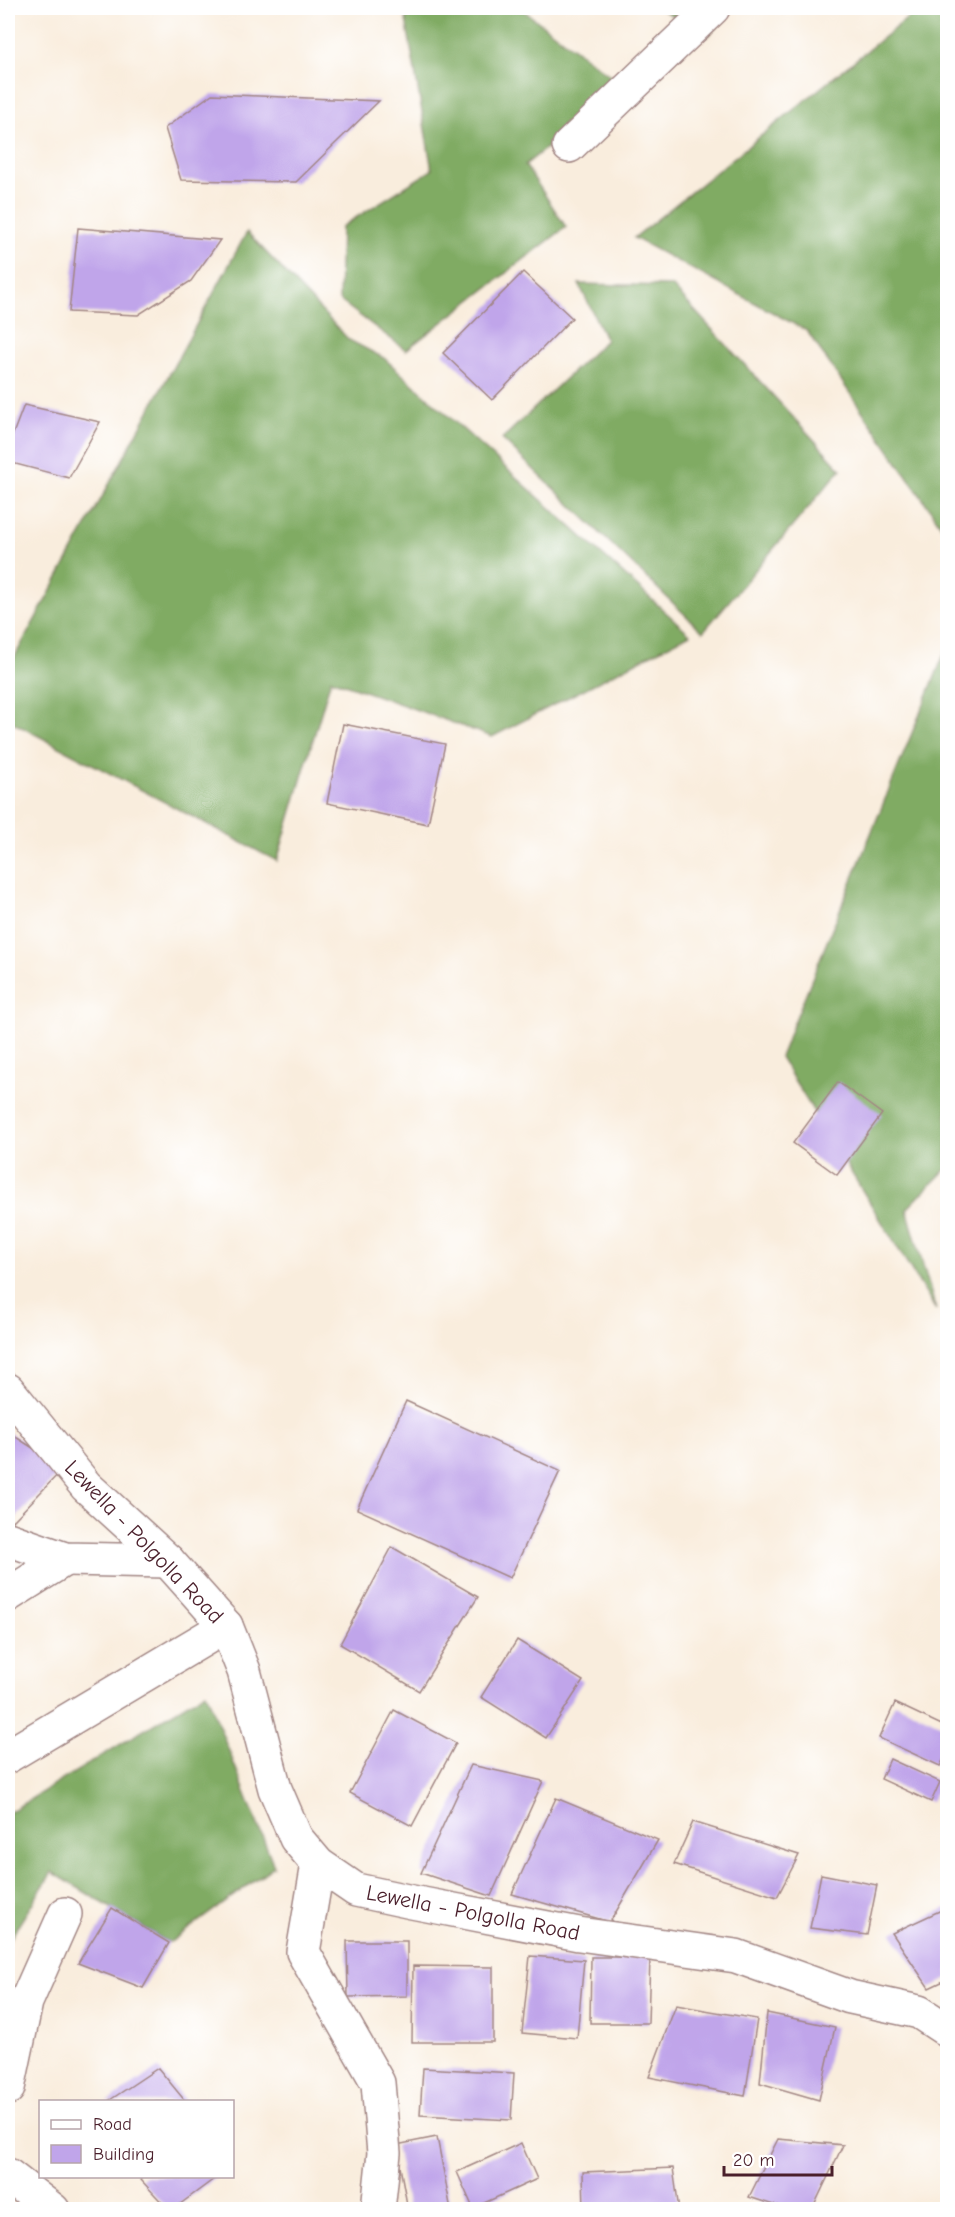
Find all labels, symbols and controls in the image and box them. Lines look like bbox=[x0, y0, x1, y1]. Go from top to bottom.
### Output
street label: Lewella - Polgolla Road bbox=[59, 1455, 229, 1629]
street label: Lewella - Polgolla Road bbox=[364, 1880, 582, 1946]
legend bbox=[39, 2100, 234, 2178]
text: Road bbox=[93, 2114, 132, 2135]
scale bar bbox=[724, 2139, 832, 2177]
text: Building bbox=[93, 2144, 155, 2165]
text: 20 m bbox=[733, 2150, 774, 2171]

